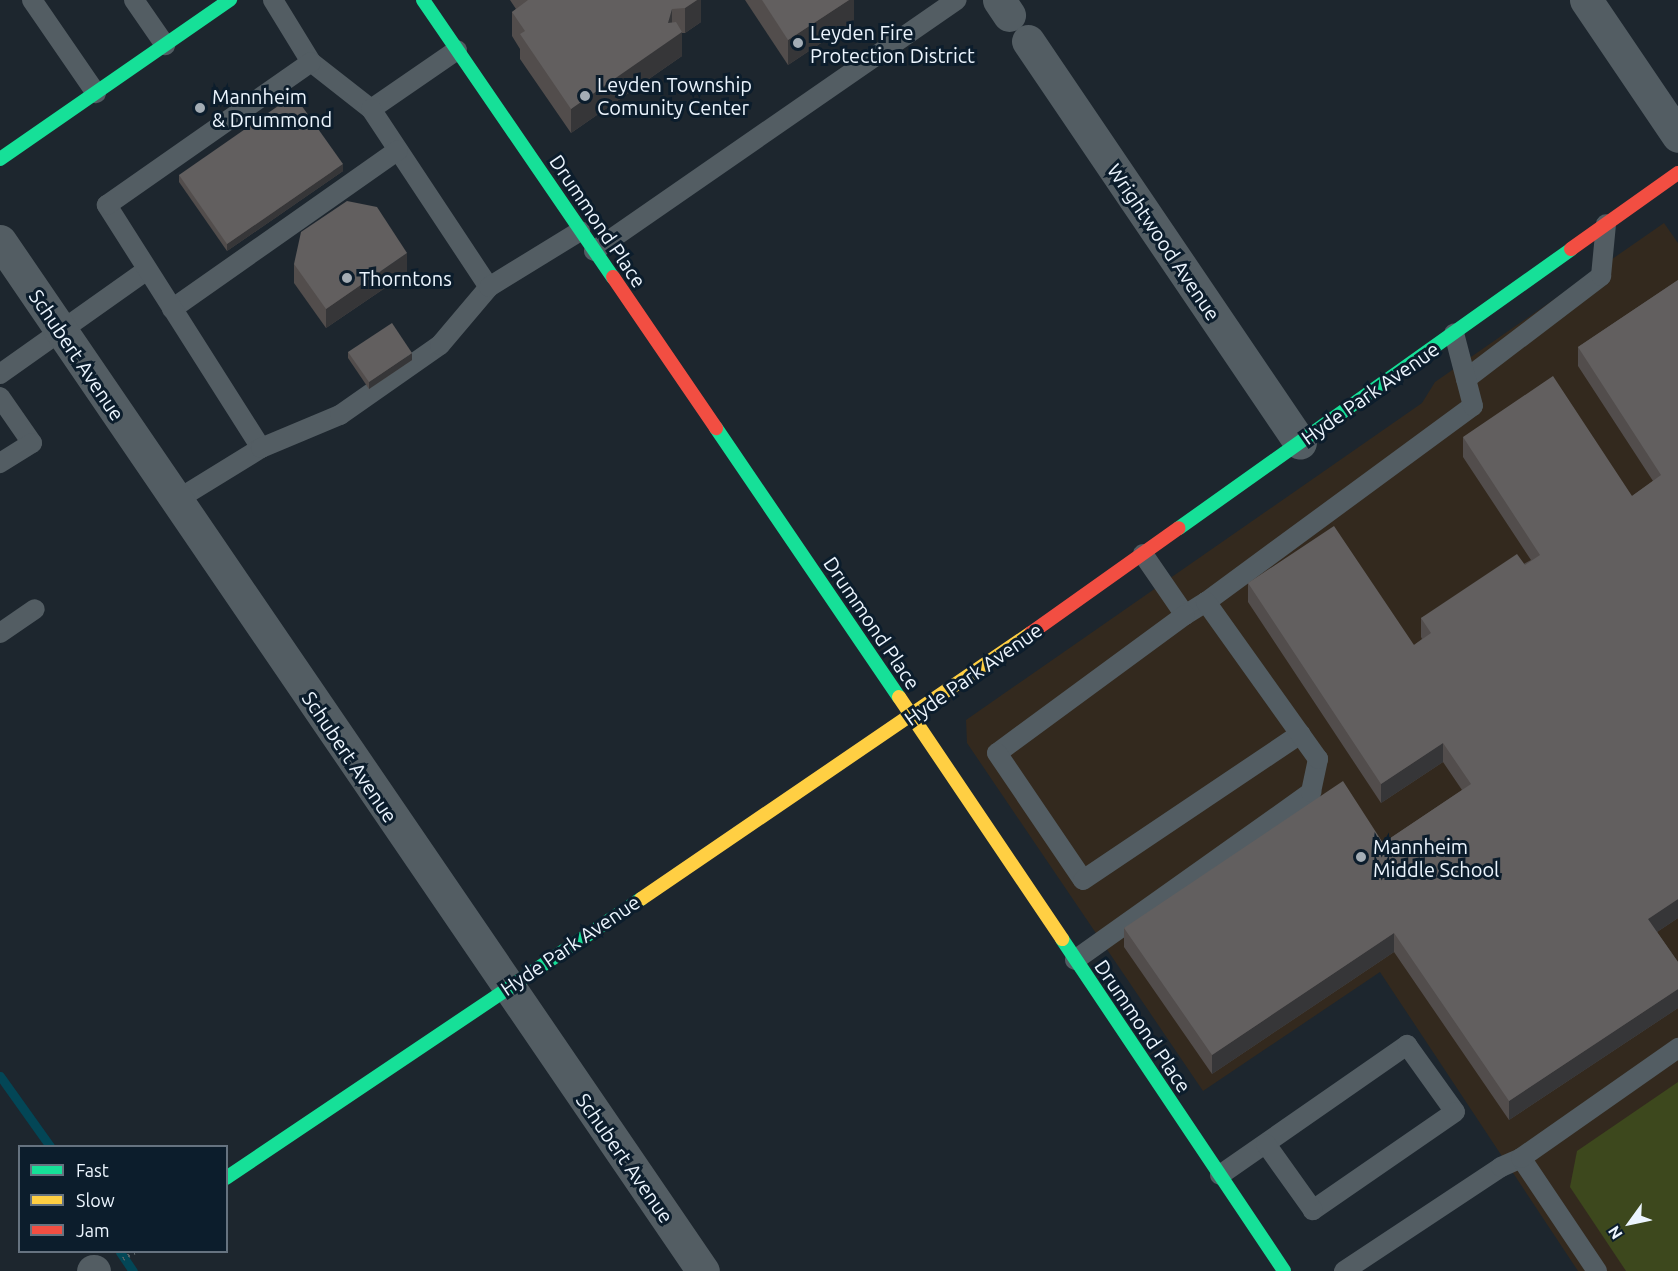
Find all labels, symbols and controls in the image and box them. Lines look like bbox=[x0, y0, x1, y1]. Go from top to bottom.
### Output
place label: Leyden Fire Protection District bbox=[810, 20, 975, 67]
marker: Leyden Fire Protection District bbox=[791, 36, 805, 50]
place label: Leyden Township Comunity Center bbox=[597, 72, 752, 119]
place label: Mannheim & Drummond bbox=[212, 84, 332, 131]
marker: Leyden Township Comunity Center bbox=[578, 89, 592, 103]
marker: Mannheim & Drummond bbox=[193, 101, 207, 115]
street label: Drummond Place bbox=[545, 150, 651, 292]
street label: Wrightwood Avenue bbox=[1103, 159, 1225, 325]
place label: Thorntons bbox=[359, 266, 452, 290]
marker: Thorntons bbox=[340, 271, 354, 285]
street label: Schubert Avenue bbox=[24, 285, 130, 425]
street label: Hyde Park Avenue bbox=[1297, 337, 1443, 449]
street label: Drummond Place bbox=[819, 552, 925, 694]
street label: Hyde Park Avenue bbox=[900, 618, 1046, 730]
street label: Schubert Avenue bbox=[297, 687, 403, 827]
place label: Mannheim Middle School bbox=[1373, 834, 1499, 881]
marker: Mannheim Middle School bbox=[1354, 850, 1368, 864]
street label: Hyde Park Avenue bbox=[496, 890, 644, 1000]
street label: Drummond Place bbox=[1090, 955, 1196, 1097]
street label: Schubert Avenue bbox=[571, 1089, 679, 1227]
legend bbox=[18, 1145, 228, 1253]
text: Fast bbox=[76, 1160, 109, 1180]
text: Slow bbox=[76, 1190, 115, 1210]
north arrow bbox=[1600, 1193, 1660, 1253]
text: Jam bbox=[76, 1220, 110, 1240]
text: N bbox=[1604, 1223, 1626, 1243]

